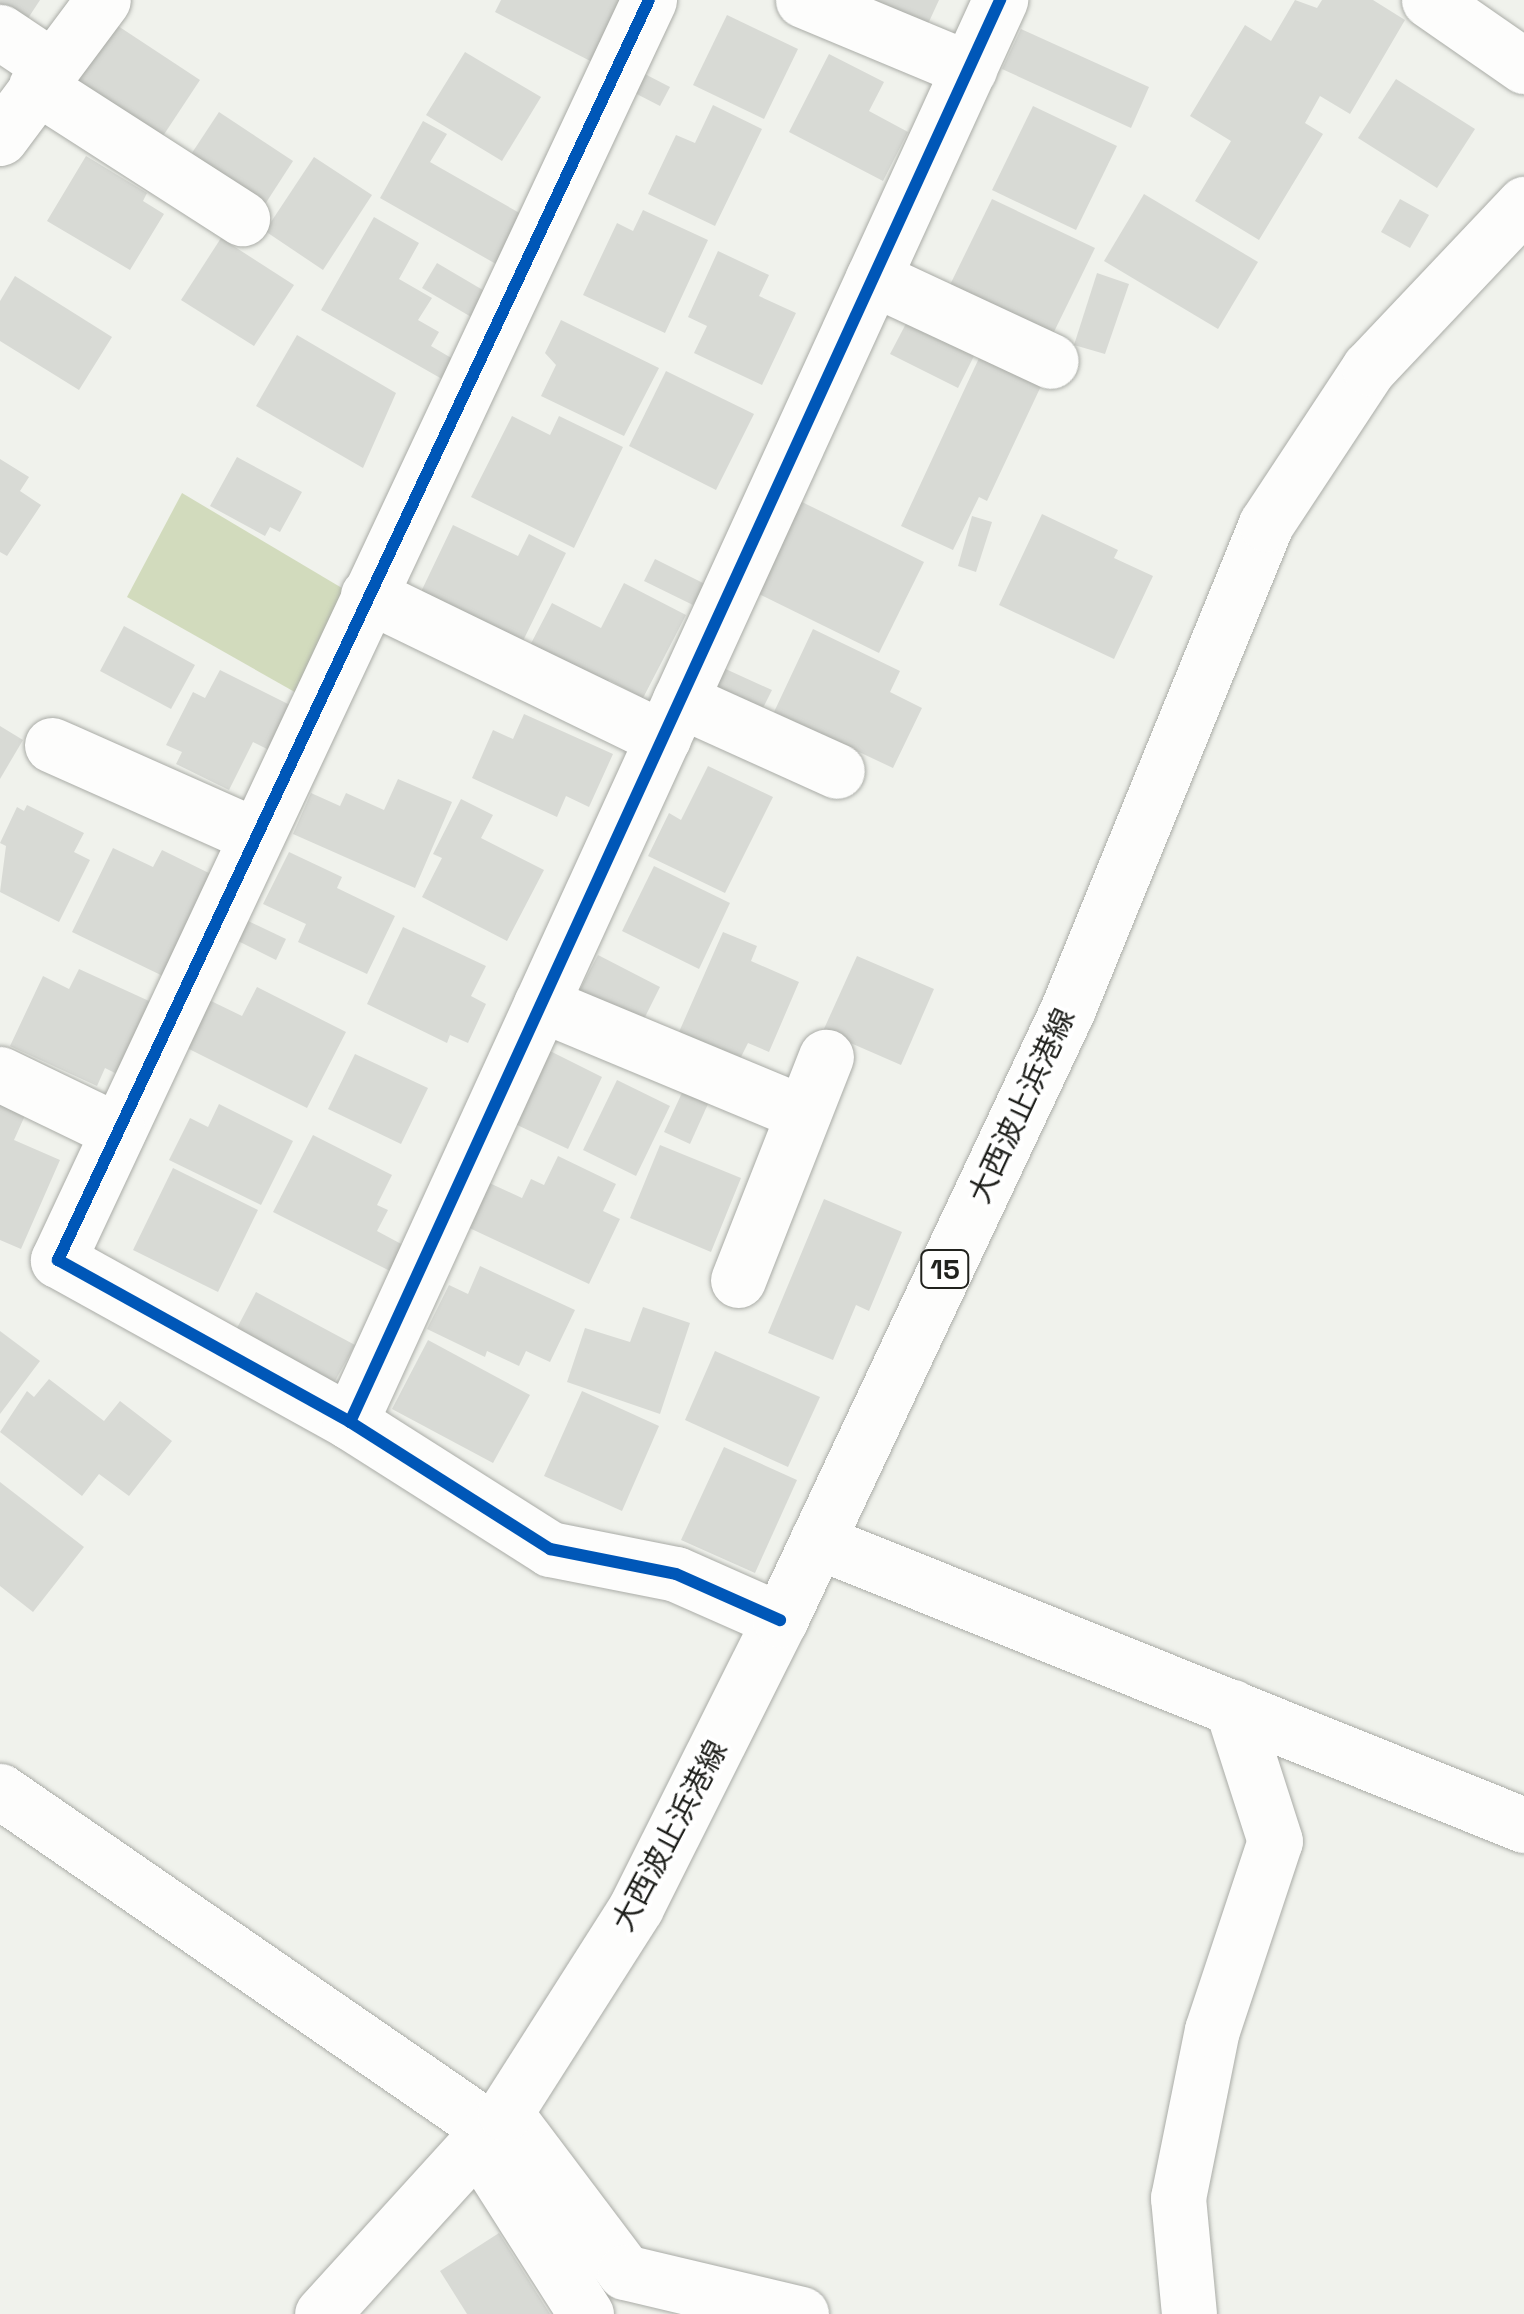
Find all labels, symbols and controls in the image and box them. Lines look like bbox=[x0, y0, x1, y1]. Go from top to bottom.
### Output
street label: 大西波止浜港線 bbox=[961, 1003, 1083, 1209]
road number: 15 bbox=[920, 1246, 970, 1292]
street label: 大西波止浜港線 bbox=[605, 1735, 735, 1937]

